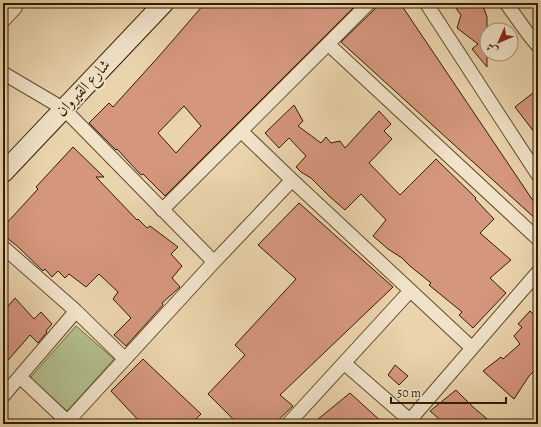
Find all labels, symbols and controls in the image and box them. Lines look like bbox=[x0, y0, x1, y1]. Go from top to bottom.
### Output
north arrow bbox=[479, 22, 519, 62]
text: ش bbox=[483, 39, 501, 58]
street label: شارع القيروان bbox=[51, 55, 117, 123]
scale bar bbox=[391, 379, 506, 405]
text: 50 m bbox=[397, 385, 421, 401]

